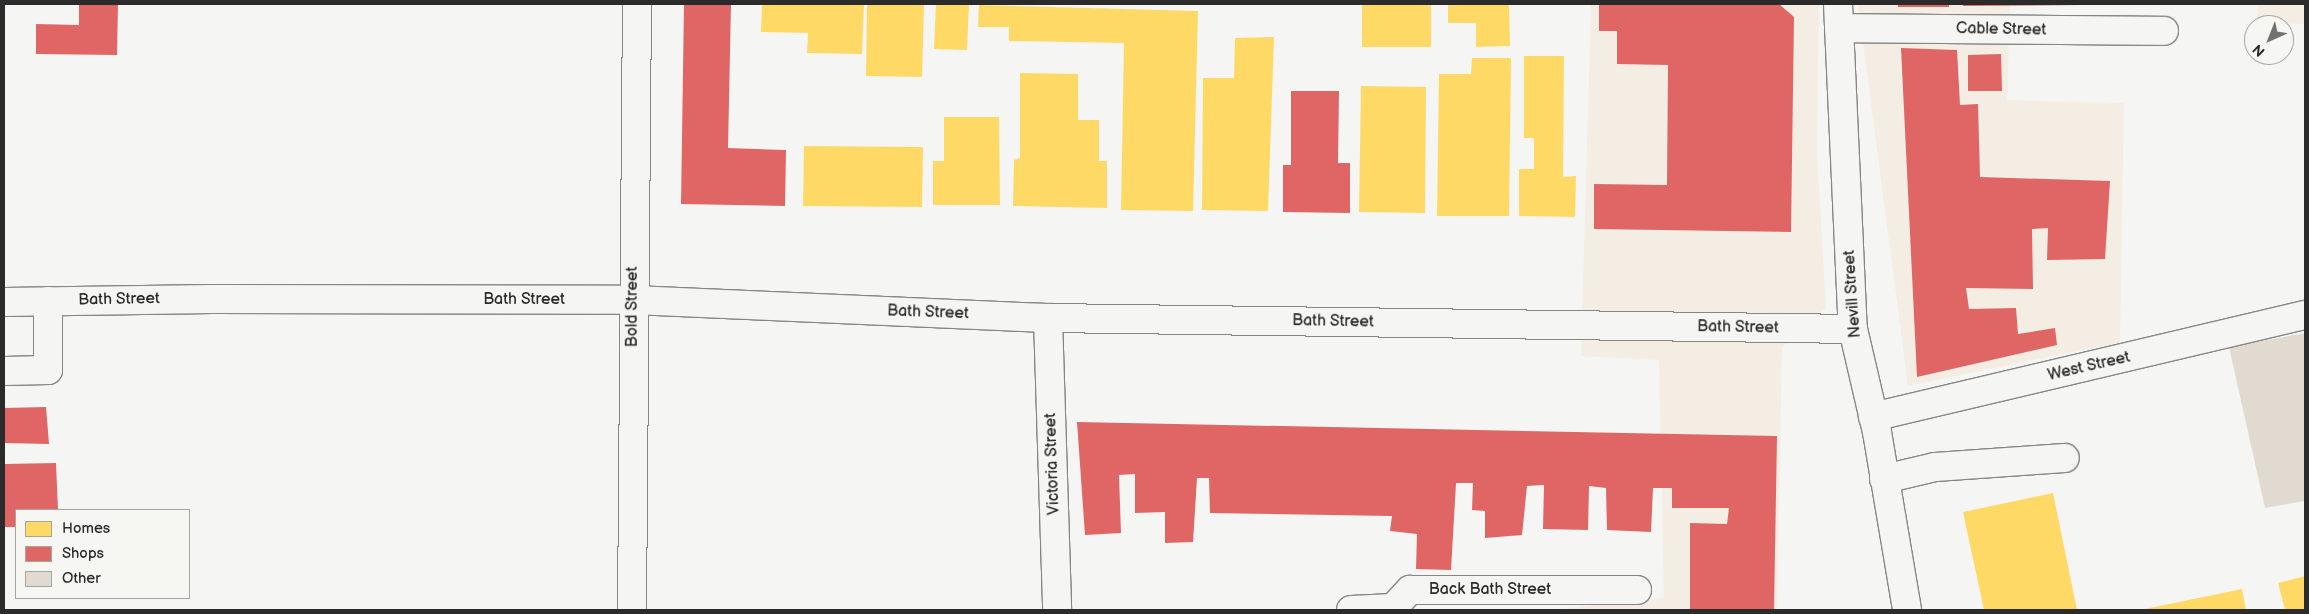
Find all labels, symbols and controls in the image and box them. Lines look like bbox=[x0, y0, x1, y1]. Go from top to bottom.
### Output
north arrow bbox=[2244, 15, 2294, 65]
street label: Cable Street bbox=[1956, 20, 2046, 40]
text: N bbox=[2249, 41, 2269, 60]
street label: Nevill Street bbox=[1840, 249, 1866, 339]
street label: Bold Street bbox=[623, 267, 643, 347]
street label: Bath Street bbox=[78, 290, 160, 310]
street label: Bath Street bbox=[483, 290, 565, 310]
street label: Bath Street bbox=[887, 302, 969, 324]
street label: Bath Street bbox=[1292, 312, 1374, 332]
street label: Bath Street bbox=[1697, 318, 1779, 338]
street label: West Street bbox=[2046, 348, 2132, 386]
street label: Victoria Street bbox=[1042, 412, 1064, 516]
legend bbox=[15, 509, 190, 599]
text: Homes bbox=[62, 519, 110, 538]
text: Shops bbox=[62, 544, 104, 563]
text: Other bbox=[62, 569, 101, 588]
street label: Back Bath Street bbox=[1429, 580, 1551, 600]

